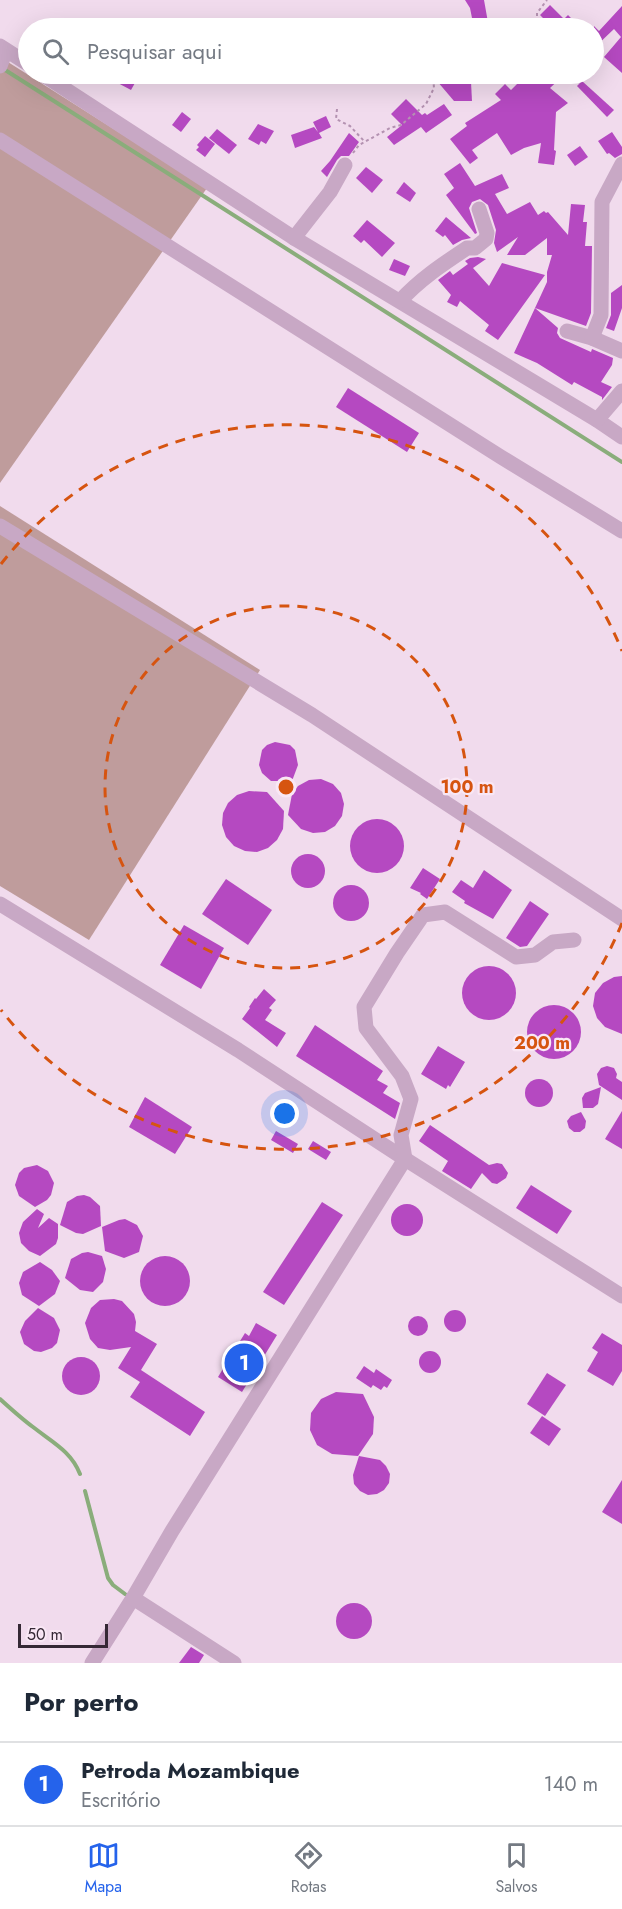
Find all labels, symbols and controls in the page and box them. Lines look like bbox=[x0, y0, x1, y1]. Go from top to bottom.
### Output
search box bbox=[18, 18, 604, 84]
icon: search bbox=[39, 35, 72, 68]
text: Pesquisar aqui bbox=[87, 35, 222, 67]
text: 100 m bbox=[440, 774, 494, 800]
centre of rings bbox=[276, 777, 296, 797]
text: 200 m bbox=[514, 1030, 570, 1056]
your location bbox=[270, 1099, 299, 1128]
pin: 1 bbox=[224, 1340, 264, 1386]
scale bar bbox=[18, 1621, 108, 1648]
text: 50 m bbox=[27, 1623, 63, 1646]
text: Por perto bbox=[24, 1683, 138, 1721]
text: Petroda Mozambique bbox=[81, 1754, 299, 1786]
text: 1 bbox=[38, 1770, 49, 1799]
text: 140 m bbox=[544, 1770, 598, 1799]
text: Escritório bbox=[81, 1786, 160, 1815]
tab: Mapa bbox=[84, 1839, 122, 1898]
tab: Rotas bbox=[291, 1839, 327, 1898]
tab: Salvos bbox=[495, 1839, 538, 1898]

